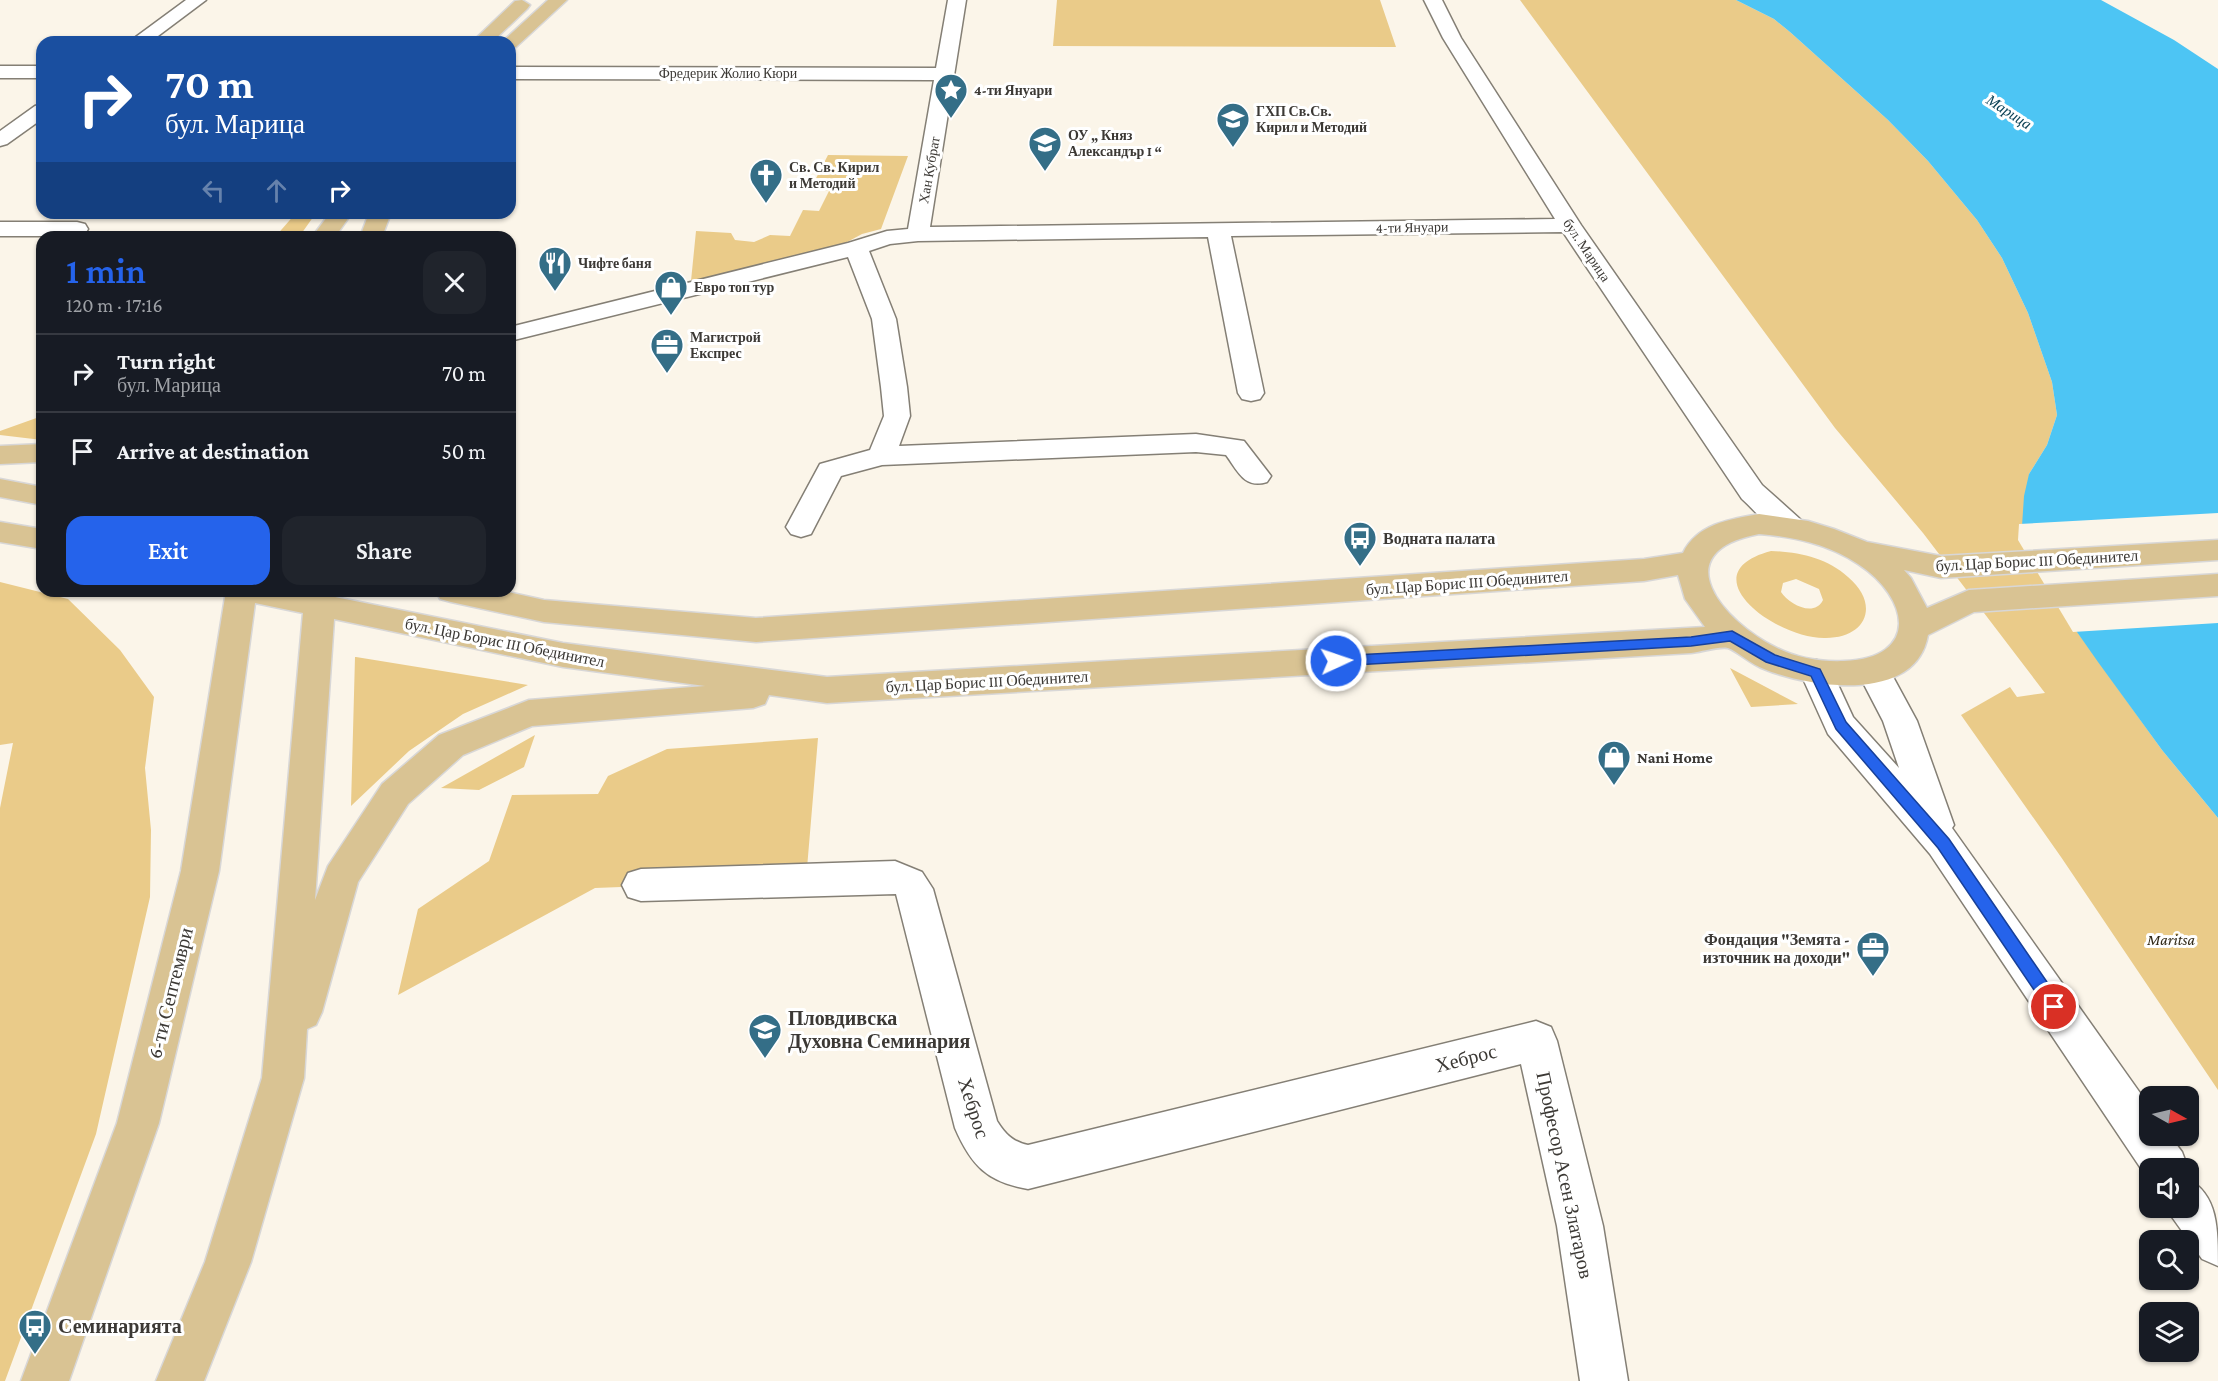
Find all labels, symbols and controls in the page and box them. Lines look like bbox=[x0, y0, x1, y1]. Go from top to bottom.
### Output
icon: right bbox=[66, 60, 144, 138]
text: 70 m bbox=[165, 60, 254, 107]
street label: Фредерик Жолио Кюри bbox=[659, 65, 798, 81]
place icon: 4-ти Януари bbox=[933, 72, 969, 119]
place label: 4-ти Януари bbox=[974, 82, 1052, 98]
water label: Марица bbox=[1983, 91, 2034, 132]
school or university icon: ГХП Св.Св. Кирил и Методий bbox=[1215, 101, 1251, 148]
place label: ГХП Св.Св. Кирил и Методий bbox=[1256, 103, 1367, 135]
text: бул. Марица bbox=[165, 109, 305, 139]
school or university icon: ОУ „ Княз Александър I “ bbox=[1027, 125, 1063, 172]
place label: ОУ „ Княз Александър I “ bbox=[1068, 127, 1162, 159]
street label: Хан Кубрат bbox=[915, 135, 943, 205]
church icon: Св. Св. Кирил и Методий bbox=[748, 157, 784, 204]
place label: Св. Св. Кирил и Методий bbox=[789, 159, 880, 191]
icon: left bbox=[197, 174, 230, 207]
icon: ahead bbox=[260, 174, 293, 207]
icon: right bbox=[323, 174, 356, 207]
street label: бул. Марица bbox=[1560, 215, 1614, 285]
street label: 4-ти Януари bbox=[1375, 218, 1449, 236]
restaurant icon: Чифте баня bbox=[537, 245, 573, 292]
text: 1 min bbox=[66, 251, 146, 291]
button: close bbox=[423, 251, 486, 314]
place label: Чифте баня bbox=[578, 255, 652, 271]
shop icon: Евро топ тур bbox=[653, 269, 689, 316]
place label: Евро топ тур bbox=[694, 279, 775, 295]
text: 120 m · 17:16 bbox=[66, 294, 163, 316]
office icon: Магистрой Експрес bbox=[649, 327, 685, 374]
place label: Магистрой Експрес bbox=[690, 329, 761, 361]
text: Turn right bbox=[117, 349, 215, 374]
icon: right bbox=[66, 357, 99, 390]
text: 70 m bbox=[442, 361, 486, 386]
text: бул. Марица bbox=[117, 374, 221, 396]
icon: arrive bbox=[66, 435, 99, 468]
text: Arrive at destination bbox=[117, 439, 309, 464]
text: 50 m bbox=[441, 439, 486, 464]
button: Exit bbox=[66, 516, 270, 585]
button: Share bbox=[282, 516, 486, 585]
bus stop icon: Водната палата bbox=[1342, 520, 1378, 567]
place label: Водната палата bbox=[1383, 530, 1495, 547]
street label: бул. Цар Борис III Обединител bbox=[1935, 547, 2139, 575]
street label: бул. Цар Борис III Обединител bbox=[1365, 567, 1569, 599]
street label: бул. Цар Борис III Обединител bbox=[404, 615, 606, 671]
position arrow bbox=[1304, 629, 1368, 693]
street label: бул. Цар Борис III Обединител bbox=[885, 668, 1089, 696]
shop icon: Nani Home bbox=[1596, 739, 1632, 786]
place label: Nani Home bbox=[1637, 749, 1713, 766]
street label: 6-ти Септември bbox=[143, 925, 198, 1061]
office icon: Фондация "Земята - източник на доходи" bbox=[1855, 930, 1891, 977]
place label: Фондация "Земята - източник на доходи" bbox=[1703, 931, 1850, 966]
park label: Maritsa bbox=[2146, 931, 2195, 948]
pin bbox=[2028, 981, 2079, 1032]
icon: arrive bbox=[2037, 990, 2070, 1023]
place label: Пловдивска Духовна Семинария bbox=[788, 1007, 971, 1053]
school or university icon: Пловдивска Духовна Семинария bbox=[747, 1012, 783, 1059]
street label: Хеброс bbox=[1433, 1040, 1500, 1077]
street label: Професор Асен Златаров bbox=[1531, 1069, 1598, 1281]
street label: Хеброс bbox=[953, 1075, 994, 1142]
north arrow bbox=[2139, 1086, 2199, 1146]
map controls bbox=[2139, 1086, 2199, 1362]
button: sound bbox=[2139, 1158, 2199, 1218]
button: search bbox=[2139, 1230, 2199, 1290]
button: layers bbox=[2139, 1302, 2199, 1362]
bus stop icon: Семинарията bbox=[17, 1308, 53, 1355]
place label: Семинарията bbox=[58, 1315, 182, 1338]

